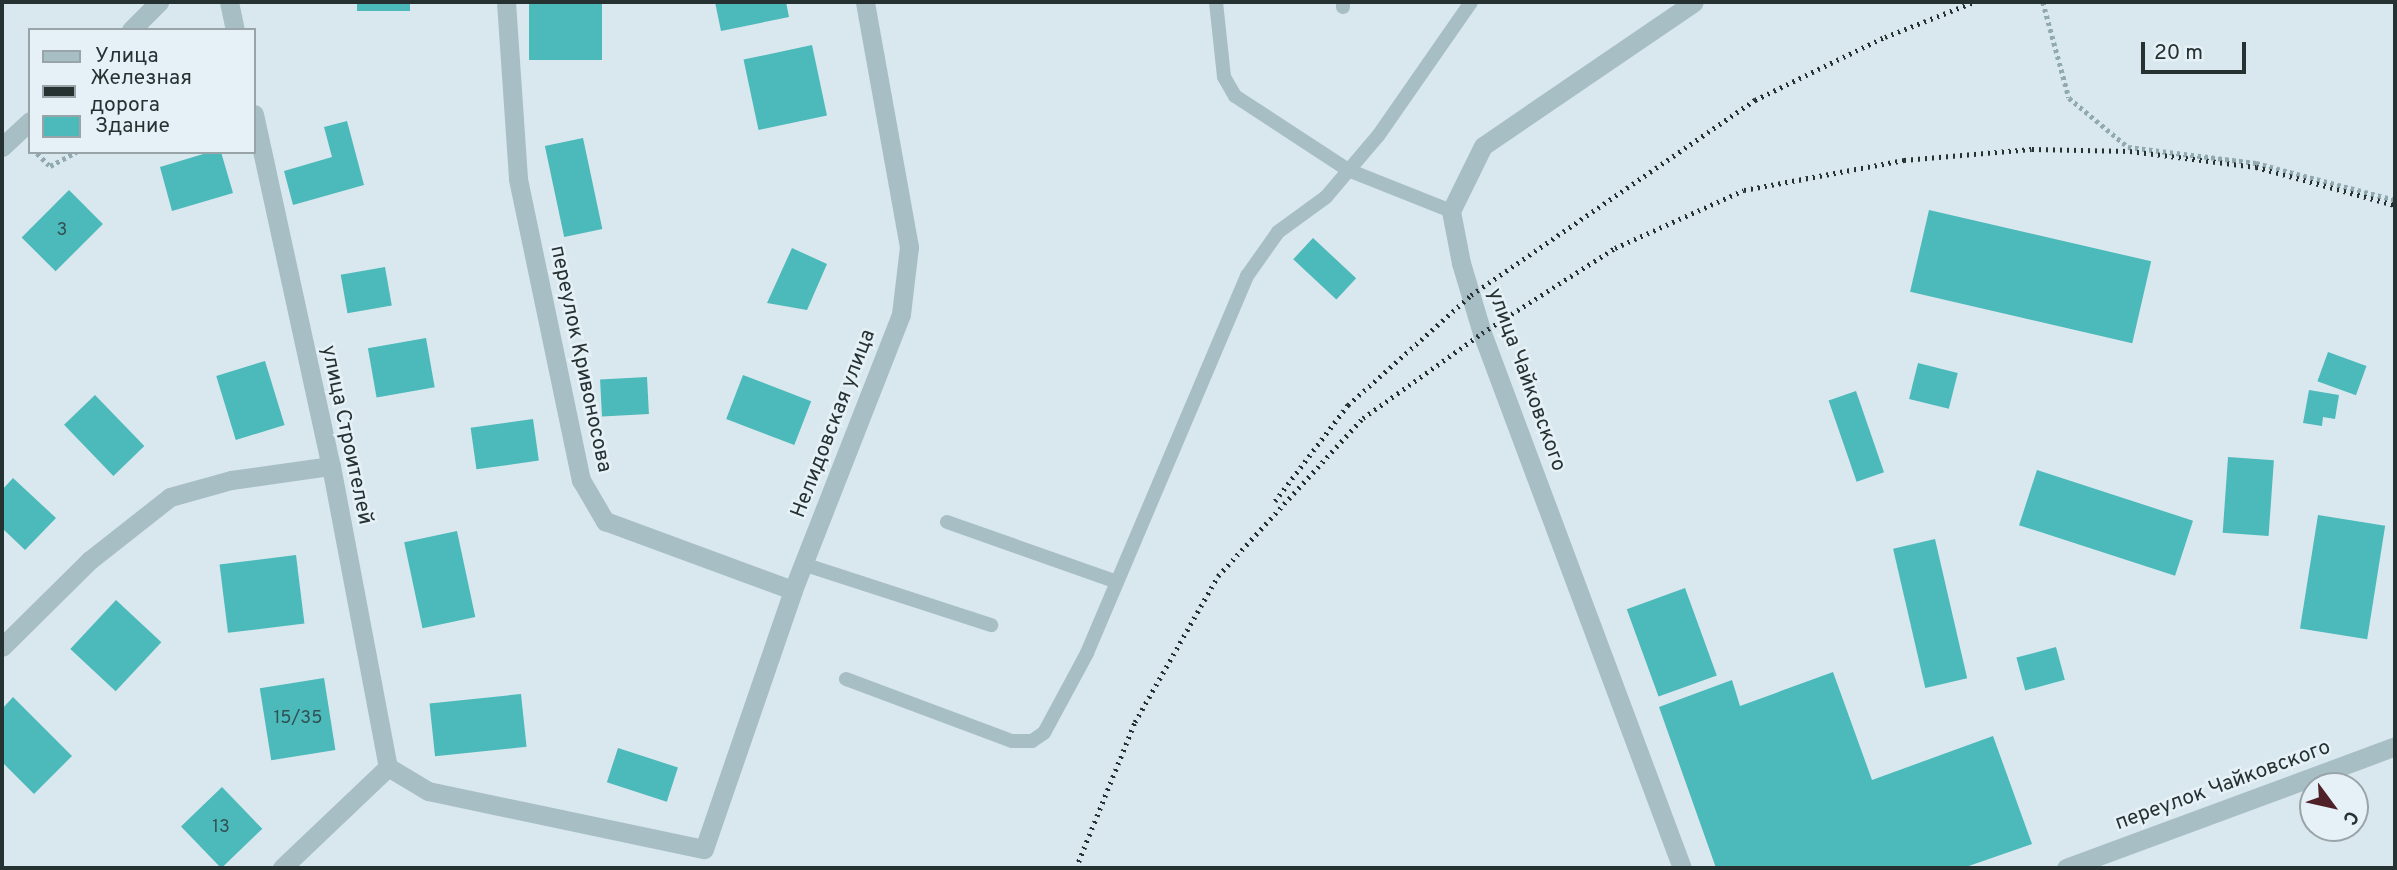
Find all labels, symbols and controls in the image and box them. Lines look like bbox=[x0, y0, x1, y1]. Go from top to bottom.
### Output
legend bbox=[28, 28, 256, 154]
scale bar bbox=[2145, 28, 2250, 72]
text: 20 m bbox=[2154, 40, 2203, 67]
text: Улица bbox=[95, 43, 159, 70]
text: Железная дорога bbox=[90, 65, 192, 119]
text: Здание bbox=[95, 113, 170, 140]
house number: 3 bbox=[57, 220, 67, 242]
street label: переулок Кривоносова bbox=[544, 243, 616, 475]
street label: улица Чайковского bbox=[1481, 285, 1571, 475]
street label: Нелидовская улица bbox=[786, 326, 882, 522]
street label: улица Строителей bbox=[315, 343, 377, 527]
house number: 15/35 bbox=[274, 708, 322, 730]
street label: переулок Чайковского bbox=[2112, 735, 2334, 837]
north arrow bbox=[2299, 772, 2369, 842]
text: С bbox=[2337, 806, 2363, 829]
house number: 13 bbox=[212, 817, 230, 839]

